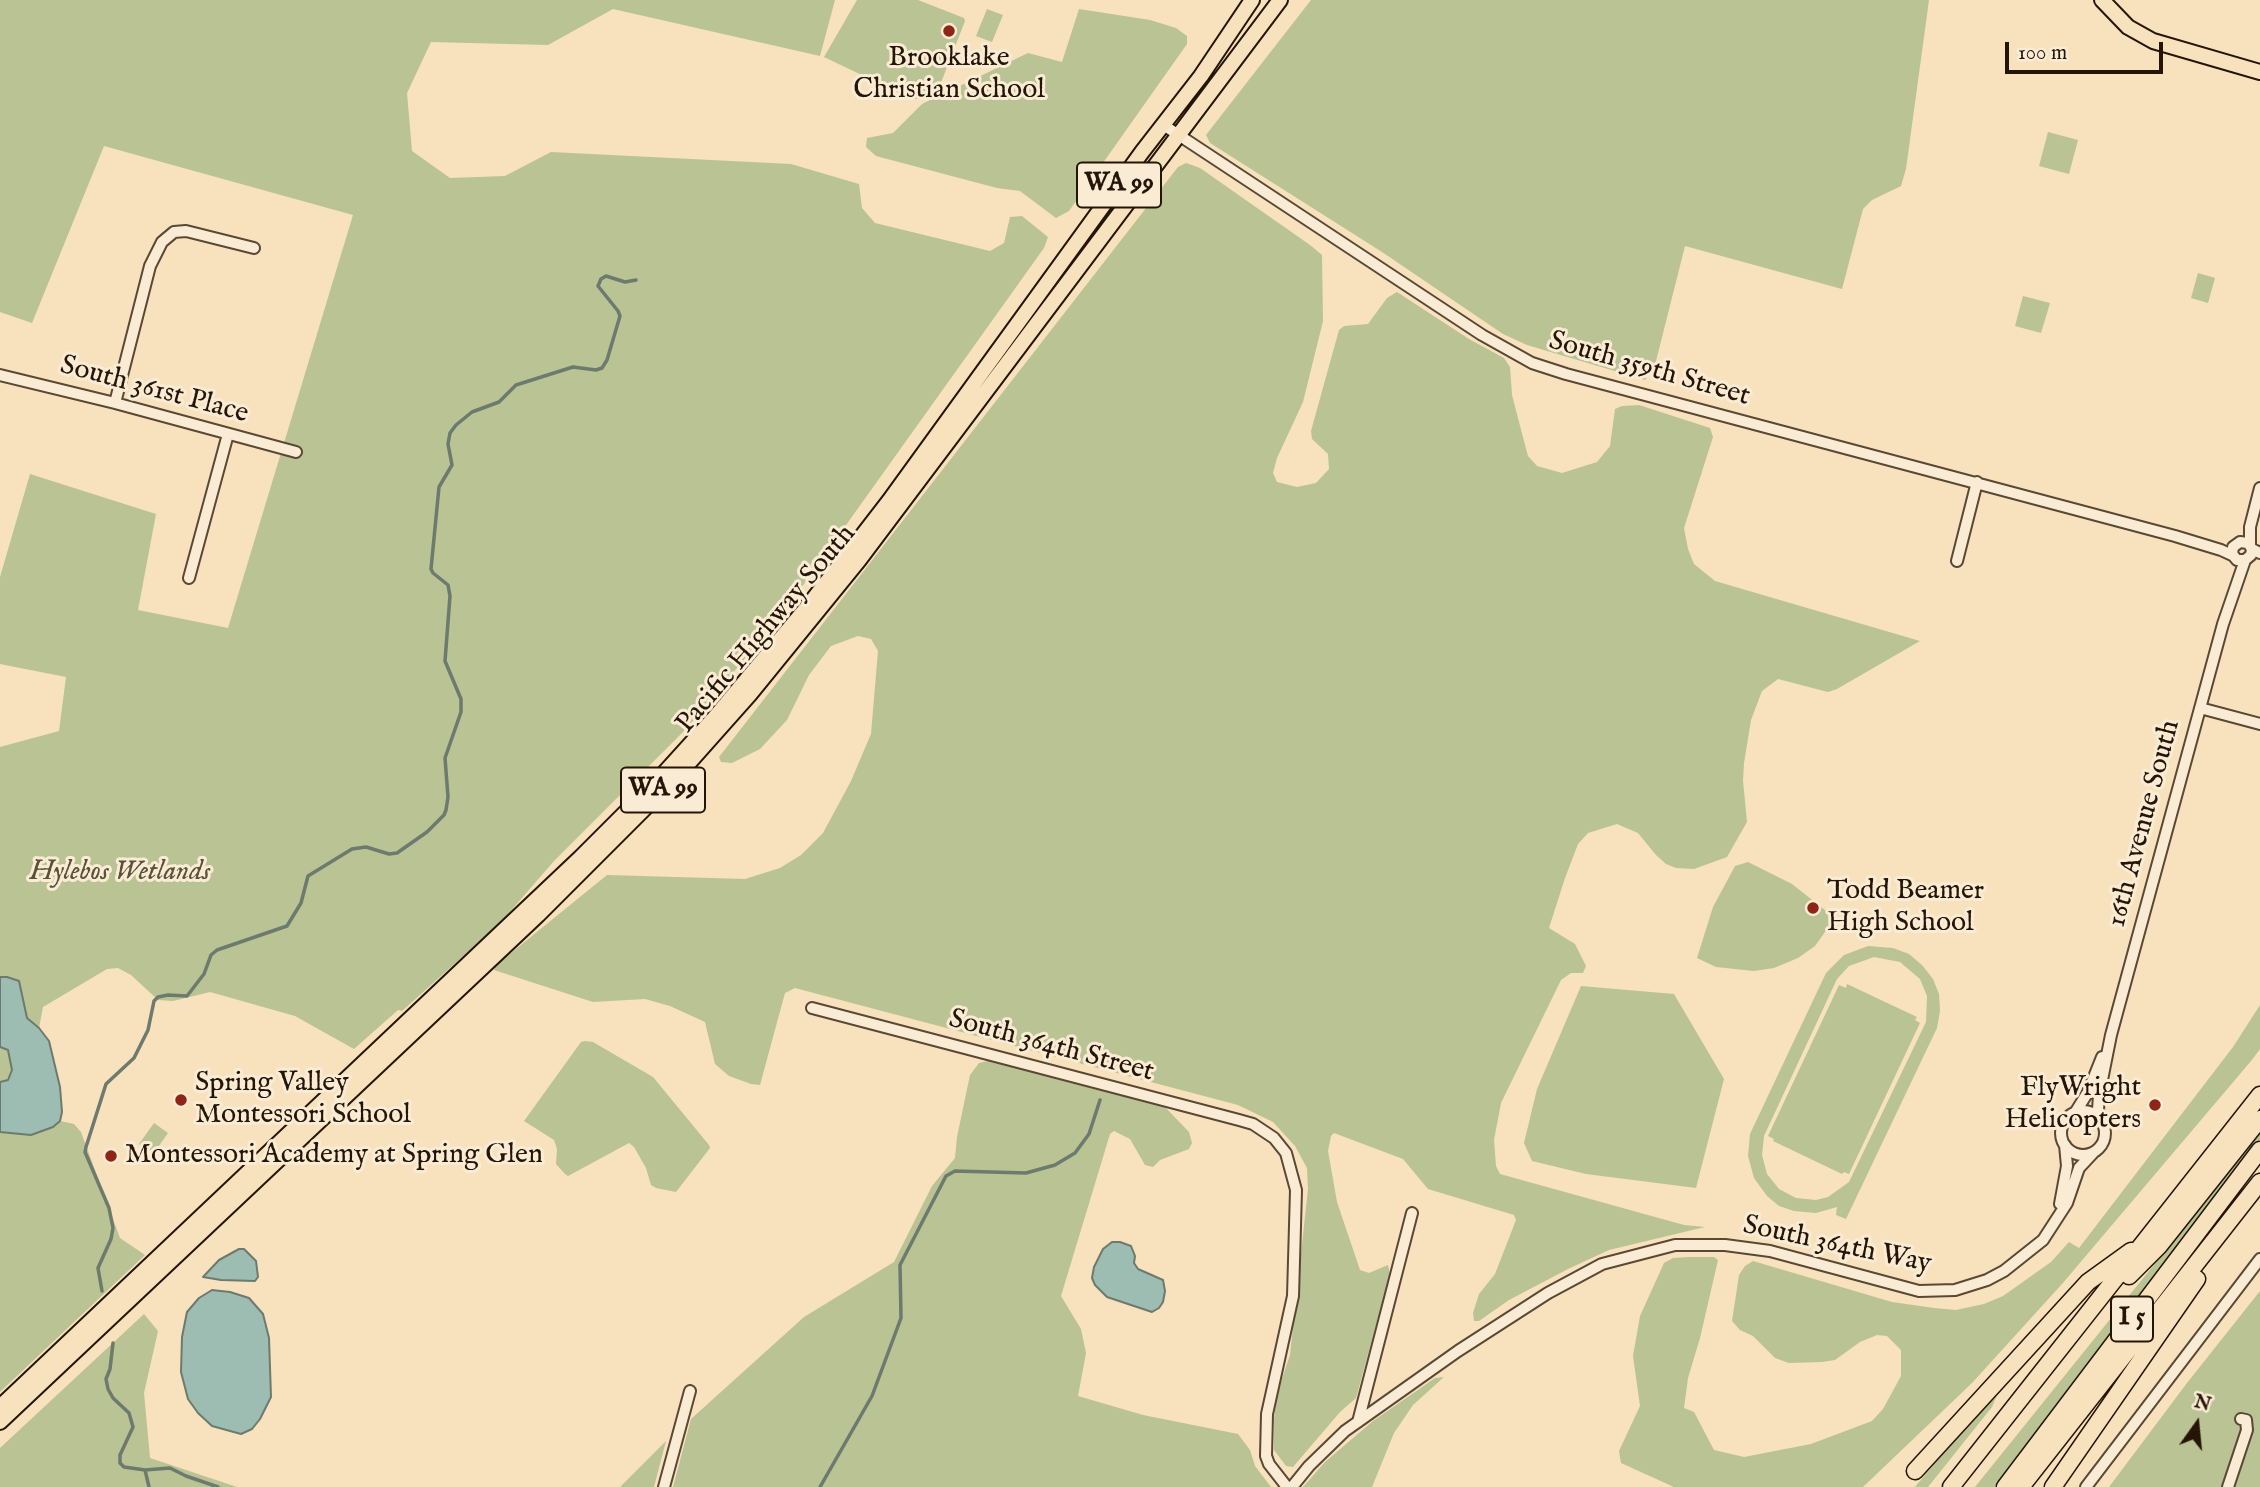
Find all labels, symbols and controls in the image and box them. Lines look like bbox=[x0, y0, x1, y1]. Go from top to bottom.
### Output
marker: Brooklake Christian School bbox=[941, 23, 957, 39]
scale bar bbox=[2008, 28, 2166, 72]
text: 100 m bbox=[2018, 40, 2067, 67]
place label: Brooklake Christian School bbox=[853, 42, 1045, 108]
road number: WA 99 bbox=[1077, 162, 1161, 208]
street label: South 359th Street bbox=[1545, 325, 1753, 415]
street label: South 361st Place bbox=[56, 350, 252, 432]
street label: Pacific Highway South bbox=[670, 519, 864, 741]
street label: 16th Avenue South bbox=[2101, 717, 2189, 931]
road number: WA 99 bbox=[621, 768, 705, 812]
park label: Hylebos Wetlands bbox=[30, 856, 210, 890]
place label: Todd Beamer High School bbox=[1827, 875, 1984, 941]
marker: Todd Beamer High School bbox=[1805, 900, 1821, 916]
street label: South 364th Street bbox=[945, 1004, 1157, 1090]
place label: Spring Valley Montessori School bbox=[195, 1067, 411, 1133]
place label: FlyWright Helicopters bbox=[2005, 1072, 2141, 1138]
marker: Spring Valley Montessori School bbox=[173, 1092, 189, 1108]
marker: FlyWright Helicopters bbox=[2147, 1097, 2163, 1113]
place label: Montessori Academy at Spring Glen bbox=[125, 1139, 543, 1173]
marker: Montessori Academy at Spring Glen bbox=[103, 1148, 119, 1164]
street label: South 364th Way bbox=[1740, 1210, 1934, 1282]
road number: I 5 bbox=[2111, 1296, 2153, 1342]
north arrow bbox=[2162, 1389, 2232, 1459]
text: N bbox=[2191, 1390, 2213, 1417]

